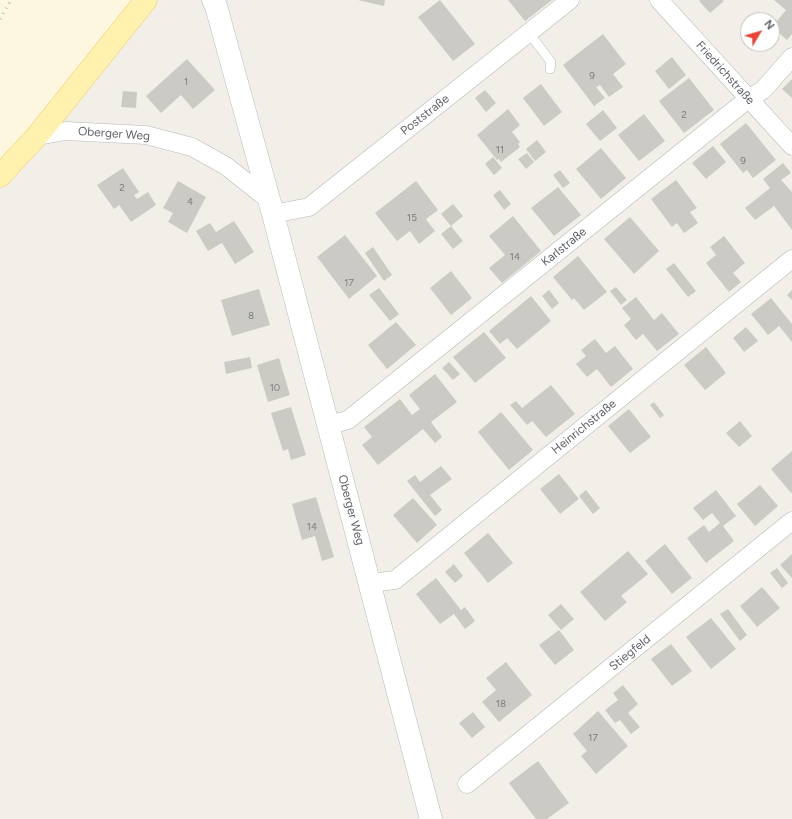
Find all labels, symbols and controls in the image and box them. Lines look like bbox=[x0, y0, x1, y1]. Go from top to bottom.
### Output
north arrow bbox=[740, 12, 780, 52]
text: N bbox=[761, 18, 777, 32]
street label: Friedrichstraße bbox=[693, 38, 757, 108]
house number: 9 bbox=[589, 70, 595, 82]
house number: 1 bbox=[184, 76, 188, 88]
street label: Poststraße bbox=[398, 92, 452, 138]
house number: 2 bbox=[681, 109, 687, 121]
street label: Oberger Weg bbox=[77, 124, 151, 144]
house number: 11 bbox=[496, 144, 504, 156]
house number: 9 bbox=[740, 155, 746, 167]
house number: 2 bbox=[119, 182, 125, 194]
house number: 4 bbox=[187, 196, 193, 208]
house number: 15 bbox=[407, 212, 417, 224]
street label: Karlstraße bbox=[539, 225, 589, 269]
house number: 14 bbox=[510, 251, 520, 263]
house number: 17 bbox=[344, 277, 354, 289]
house number: 8 bbox=[248, 310, 254, 322]
house number: 10 bbox=[270, 382, 280, 394]
street label: Heinrichstraße bbox=[549, 397, 619, 457]
street label: Oberger Weg bbox=[335, 473, 367, 547]
house number: 14 bbox=[307, 521, 317, 533]
street label: Stiegfeld bbox=[606, 632, 654, 674]
house number: 18 bbox=[496, 698, 506, 710]
house number: 17 bbox=[588, 732, 598, 744]

